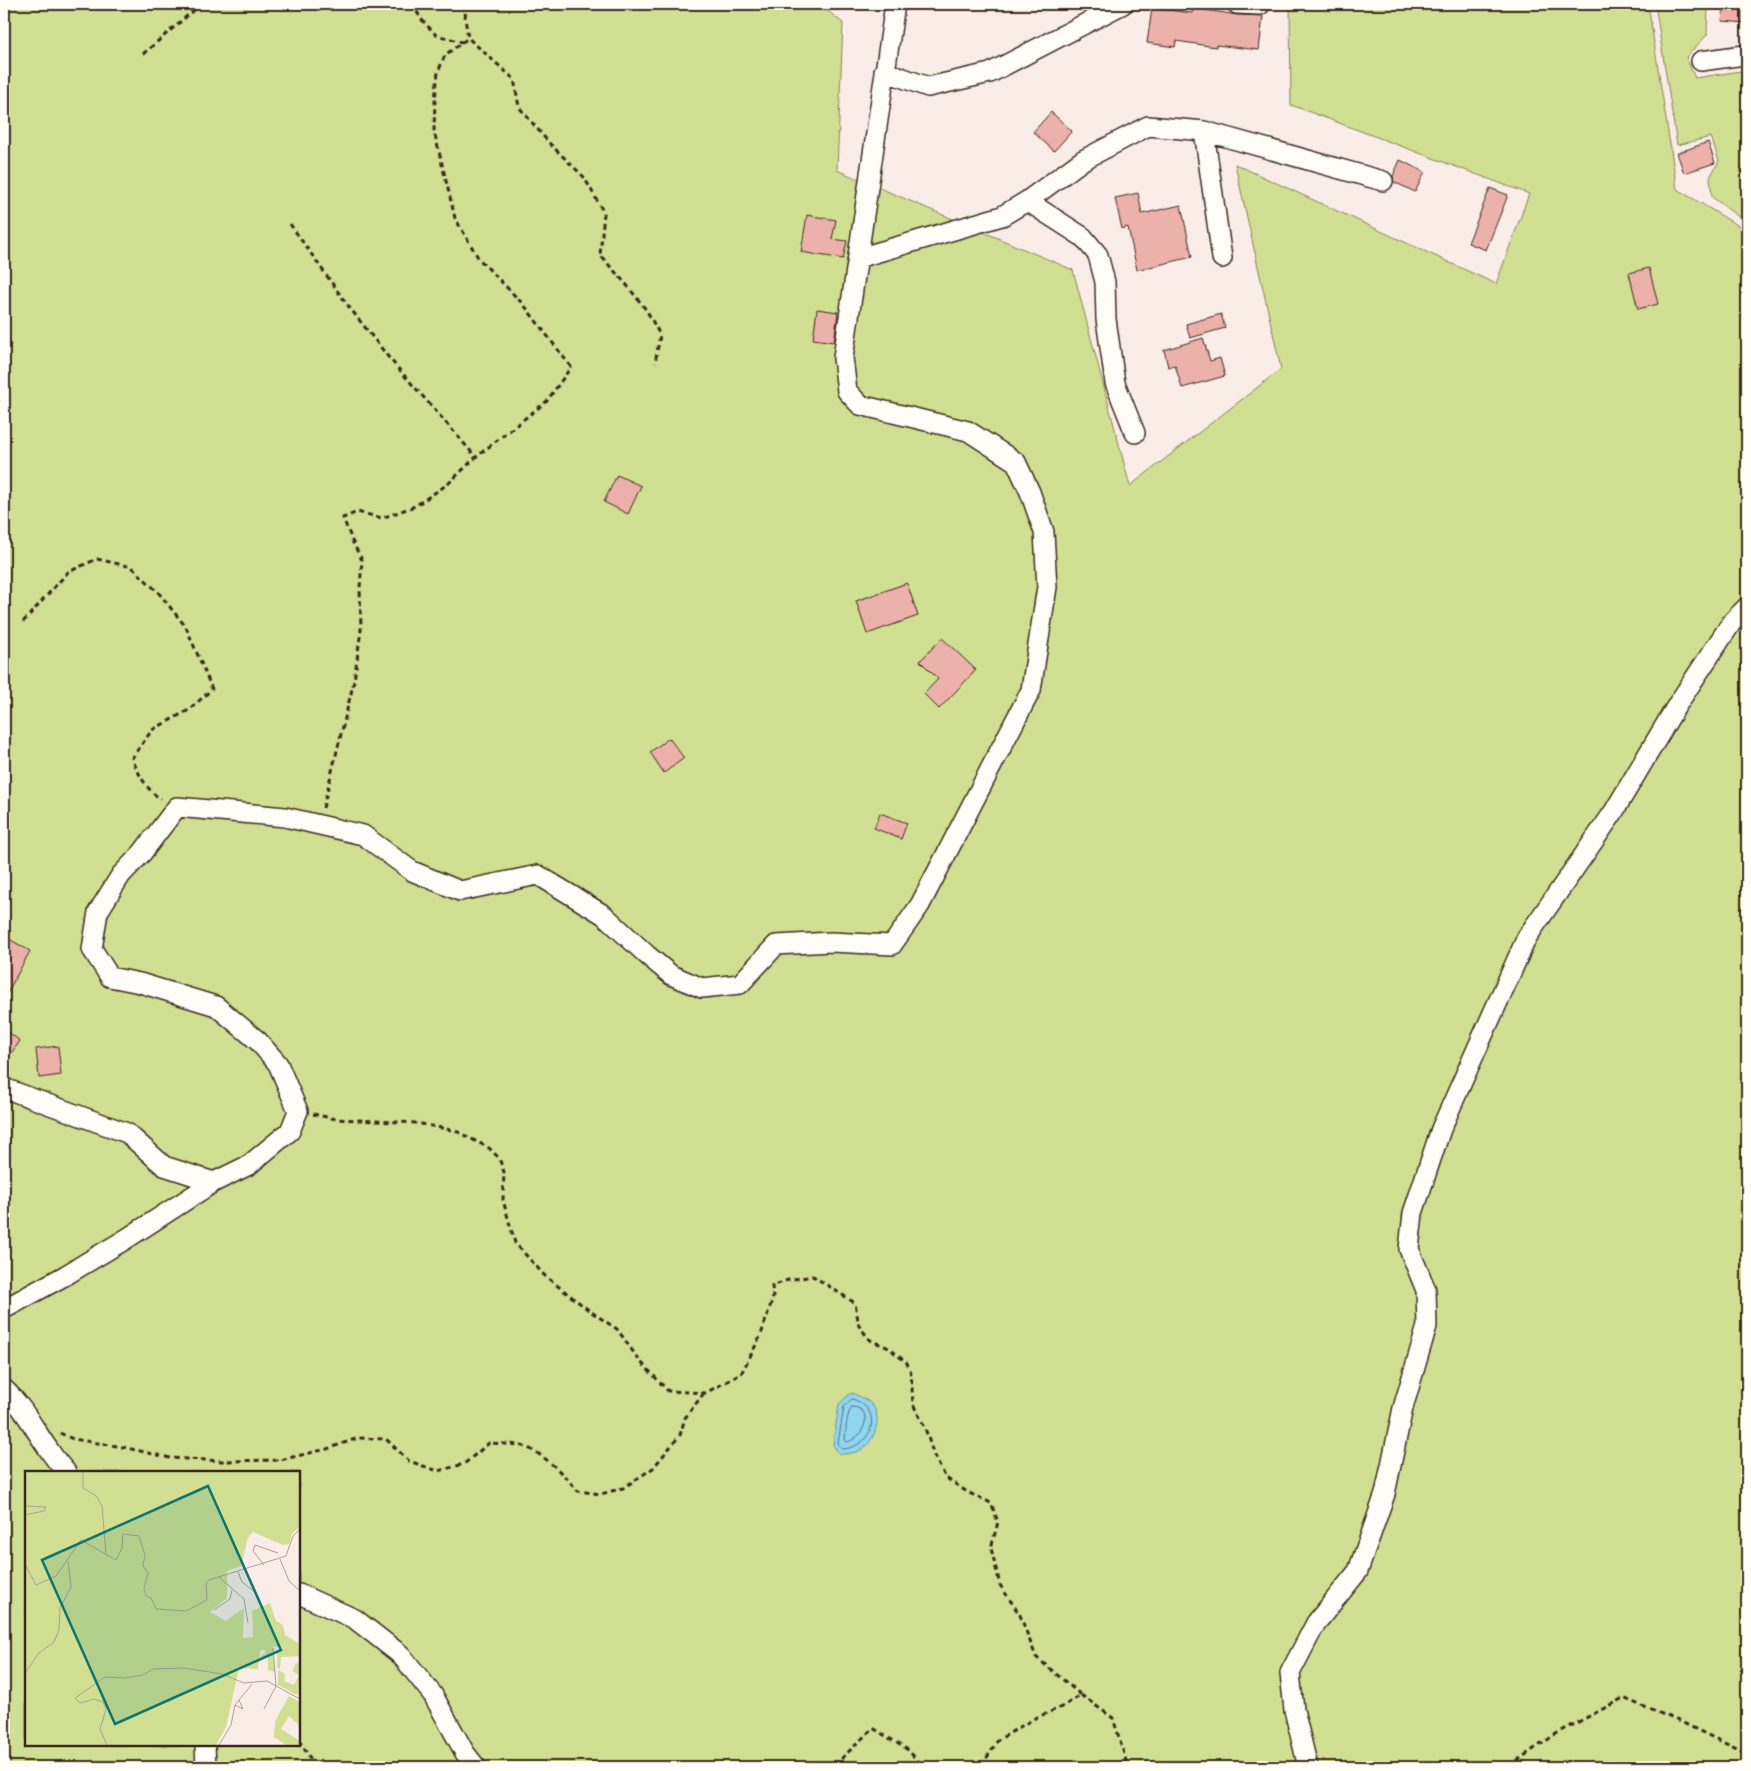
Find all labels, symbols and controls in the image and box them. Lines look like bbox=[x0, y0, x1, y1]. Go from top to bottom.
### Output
inset map bbox=[25, 1471, 300, 1746]

